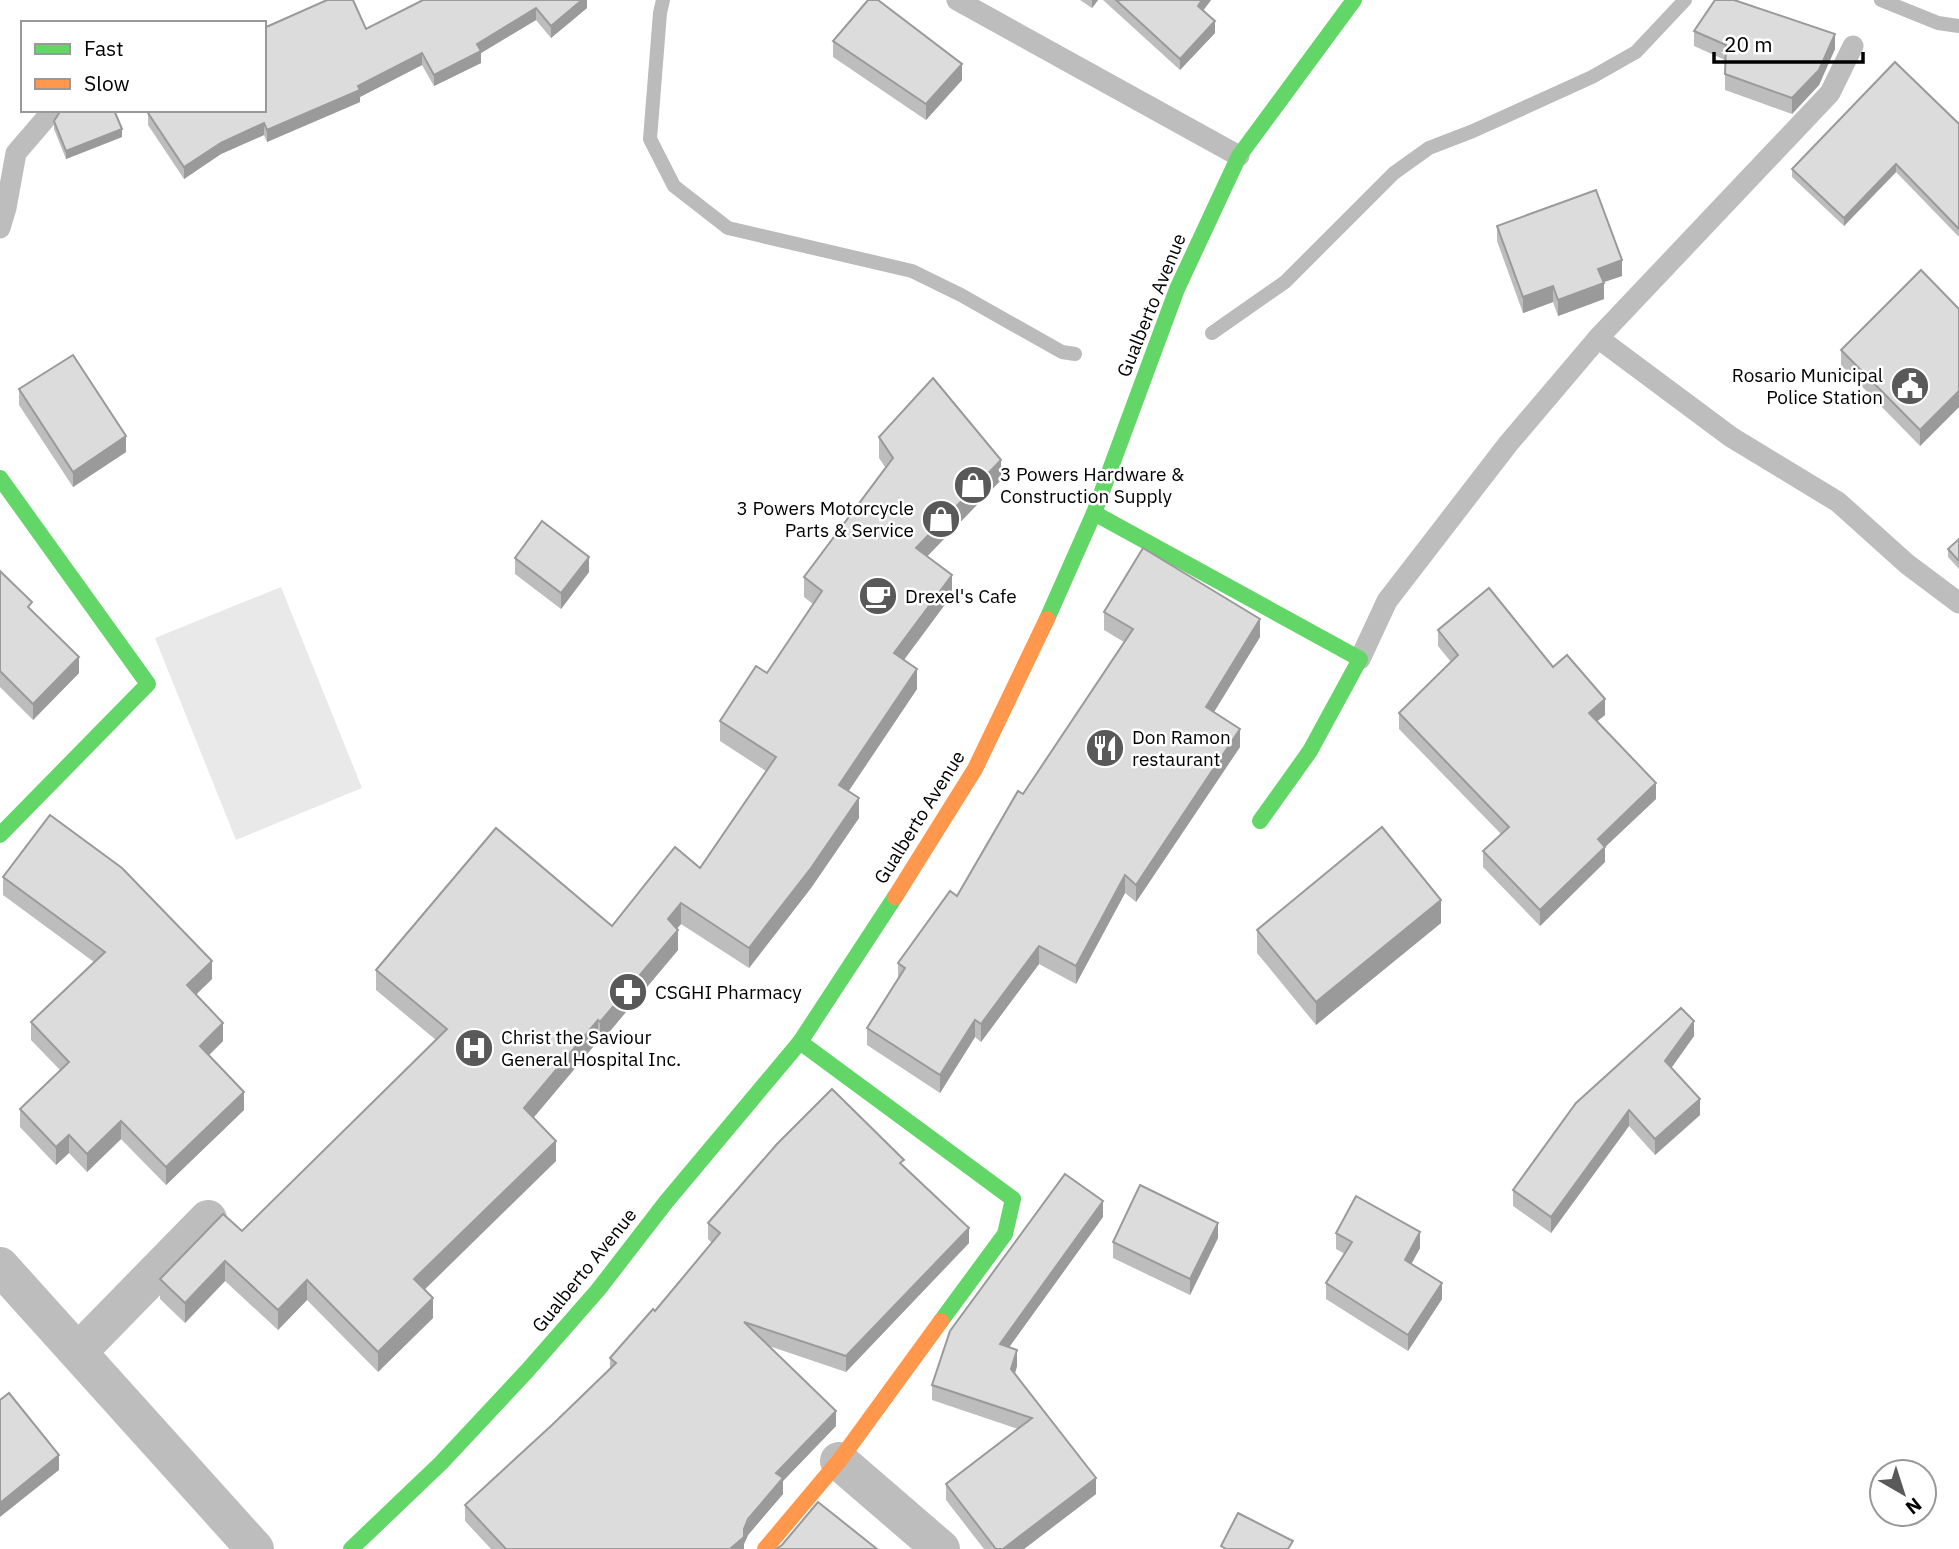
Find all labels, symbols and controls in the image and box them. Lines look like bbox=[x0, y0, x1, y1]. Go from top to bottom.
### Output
legend bbox=[21, 21, 266, 112]
scale bar bbox=[1714, 21, 1863, 65]
text: 20 m bbox=[1724, 30, 1773, 58]
text: Fast bbox=[84, 34, 124, 62]
text: Slow bbox=[84, 69, 130, 97]
street label: Gualberto Avenue bbox=[1111, 230, 1191, 380]
place label: Rosario Municipal Police Station bbox=[1732, 363, 1883, 409]
public building icon: Rosario Municipal Police Station bbox=[1889, 365, 1931, 407]
place label: 3 Powers Hardware & Construction Supply bbox=[1000, 462, 1184, 508]
shop icon: 3 Powers Hardware & Construction Supply bbox=[952, 464, 994, 506]
place label: 3 Powers Motorcycle Parts & Service bbox=[737, 496, 914, 542]
shop icon: 3 Powers Motorcycle Parts & Service bbox=[920, 498, 962, 540]
cafe icon: Drexel's Cafe bbox=[857, 575, 899, 617]
place label: Drexel's Cafe bbox=[905, 584, 1017, 608]
place label: Don Ramon restaurant bbox=[1132, 725, 1231, 771]
restaurant icon: Don Ramon restaurant bbox=[1084, 727, 1126, 769]
street label: Gualberto Avenue bbox=[868, 746, 970, 888]
pharmacy icon: CSGHI Pharmacy bbox=[607, 971, 649, 1013]
place label: CSGHI Pharmacy bbox=[655, 980, 802, 1004]
place label: Christ the Saviour General Hospital Inc. bbox=[501, 1025, 681, 1071]
hospital icon: Christ the Saviour General Hospital Inc. bbox=[453, 1027, 495, 1069]
street label: Gualberto Avenue bbox=[527, 1203, 641, 1337]
north arrow bbox=[1868, 1458, 1938, 1528]
text: N bbox=[1901, 1493, 1927, 1520]

